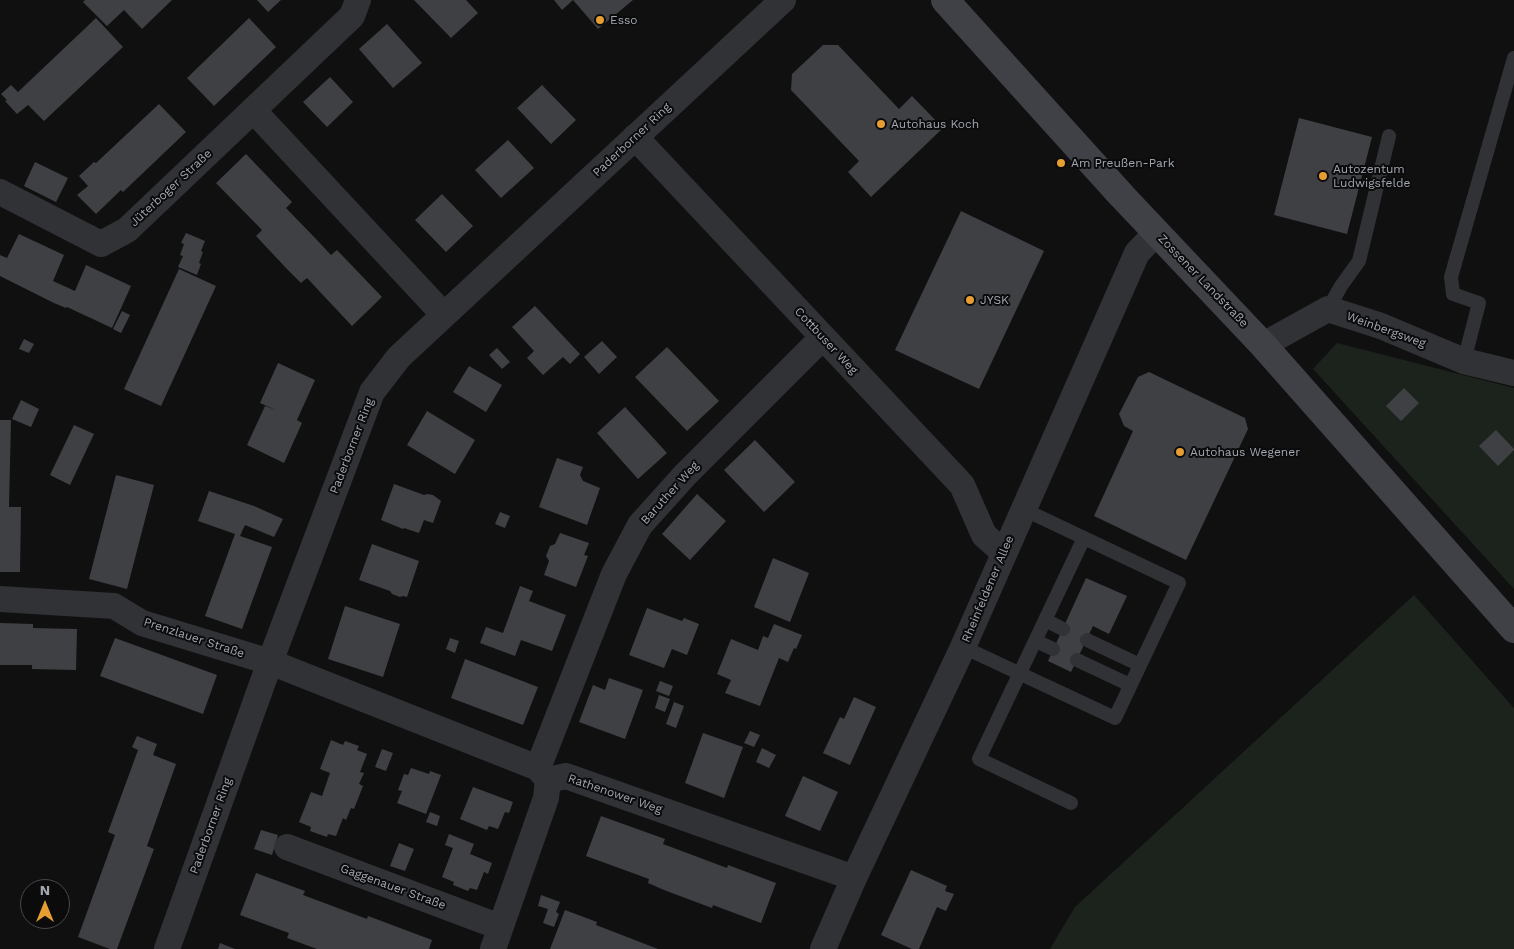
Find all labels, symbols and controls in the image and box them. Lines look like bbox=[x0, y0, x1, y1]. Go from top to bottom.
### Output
place label: Esso bbox=[610, 13, 638, 27]
marker: Esso bbox=[594, 14, 606, 26]
street label: Paderborner Ring bbox=[590, 100, 674, 180]
place label: Autohaus Koch bbox=[891, 117, 979, 131]
marker: Autohaus Koch bbox=[875, 118, 887, 130]
street label: Jüterboger Straße bbox=[127, 146, 215, 230]
place label: Am Preußen-Park bbox=[1071, 156, 1174, 170]
marker: Am Preußen-Park bbox=[1055, 157, 1067, 169]
place label: Autozentum Ludwigsfelde bbox=[1333, 162, 1410, 190]
marker: Autozentum Ludwigsfelde bbox=[1317, 170, 1329, 182]
street label: Zossener Landstraße bbox=[1155, 232, 1251, 330]
place label: JYSK bbox=[980, 293, 1009, 307]
marker: JYSK bbox=[964, 294, 976, 306]
street label: Cottbuser Weg bbox=[791, 305, 861, 377]
street label: Weinbergsweg bbox=[1344, 309, 1428, 351]
street label: Paderborner Ring bbox=[327, 396, 377, 496]
place label: Autohaus Wegener bbox=[1190, 445, 1300, 459]
marker: Autohaus Wegener bbox=[1174, 446, 1186, 458]
street label: Baruther Weg bbox=[638, 459, 702, 527]
street label: Rheinfeldener Allee bbox=[959, 533, 1017, 645]
street label: Prenzlauer Straße bbox=[142, 615, 246, 661]
street label: Rathenower Weg bbox=[566, 771, 664, 817]
street label: Paderborner Ring bbox=[187, 776, 235, 876]
street label: Gaggenauer Straße bbox=[338, 861, 448, 913]
north arrow bbox=[20, 879, 70, 929]
text: N bbox=[40, 882, 50, 898]

